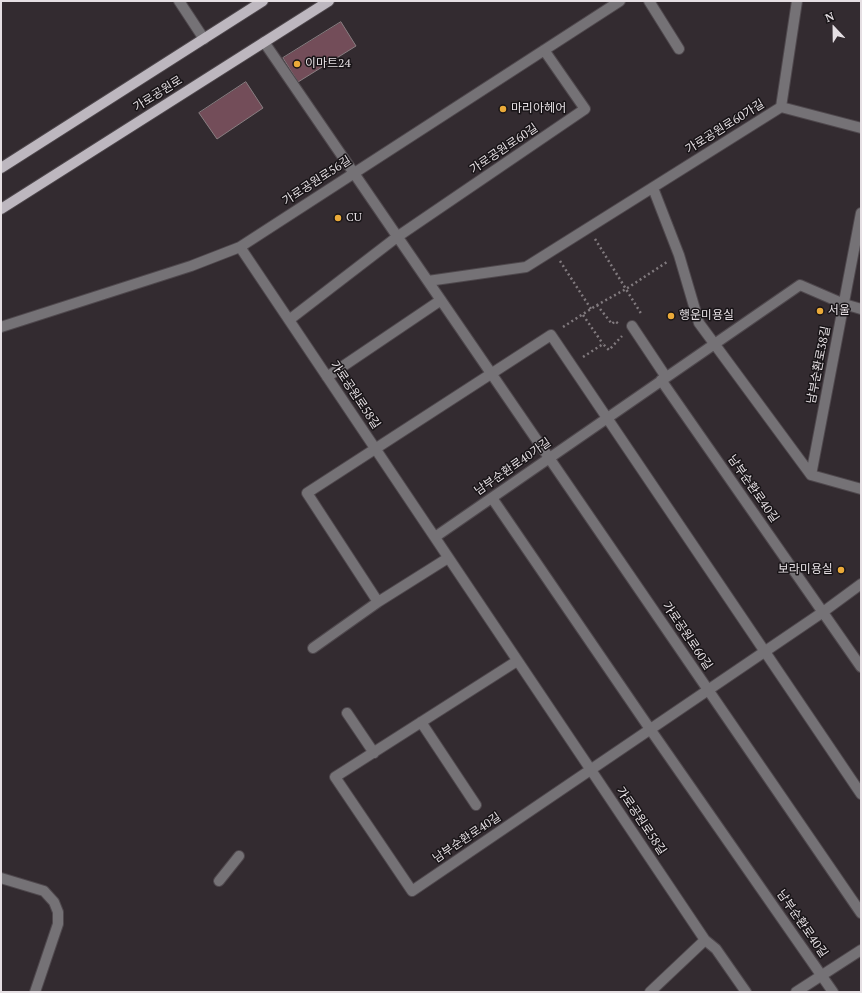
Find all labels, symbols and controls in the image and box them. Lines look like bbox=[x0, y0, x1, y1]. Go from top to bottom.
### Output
north arrow bbox=[814, 8, 854, 48]
text: N bbox=[823, 9, 836, 25]
place label: 이마트24 bbox=[305, 57, 351, 71]
marker: 이마트24 bbox=[292, 59, 302, 69]
street label: 가로공원로 bbox=[131, 73, 185, 115]
street label: 가로공원로60가길 bbox=[683, 97, 767, 157]
place label: 마리아헤어 bbox=[511, 102, 566, 116]
marker: 마리아헤어 bbox=[498, 104, 508, 114]
street label: 가로공원로60길 bbox=[467, 121, 541, 177]
street label: 가로공원로56길 bbox=[280, 153, 354, 209]
place label: CU bbox=[346, 211, 362, 225]
marker: CU bbox=[333, 213, 343, 223]
place label: 서울 bbox=[828, 304, 850, 318]
marker: 서울 bbox=[815, 306, 825, 316]
place label: 행운미용실 bbox=[679, 309, 734, 323]
marker: 행운미용실 bbox=[666, 311, 676, 321]
street label: 남부순환로38길 bbox=[804, 325, 834, 405]
street label: 가로공원로58길 bbox=[327, 358, 383, 432]
street label: 남부순환로40가길 bbox=[472, 435, 554, 499]
street label: 남부순환로40길 bbox=[724, 453, 782, 525]
place label: 보라미용실 bbox=[778, 563, 833, 577]
marker: 보라미용실 bbox=[836, 565, 846, 575]
street label: 가로공원로60길 bbox=[659, 599, 715, 673]
street label: 가로공원로58길 bbox=[613, 784, 669, 858]
street label: 남부순환로40길 bbox=[430, 810, 504, 866]
street label: 남부순환로40길 bbox=[773, 888, 831, 960]

